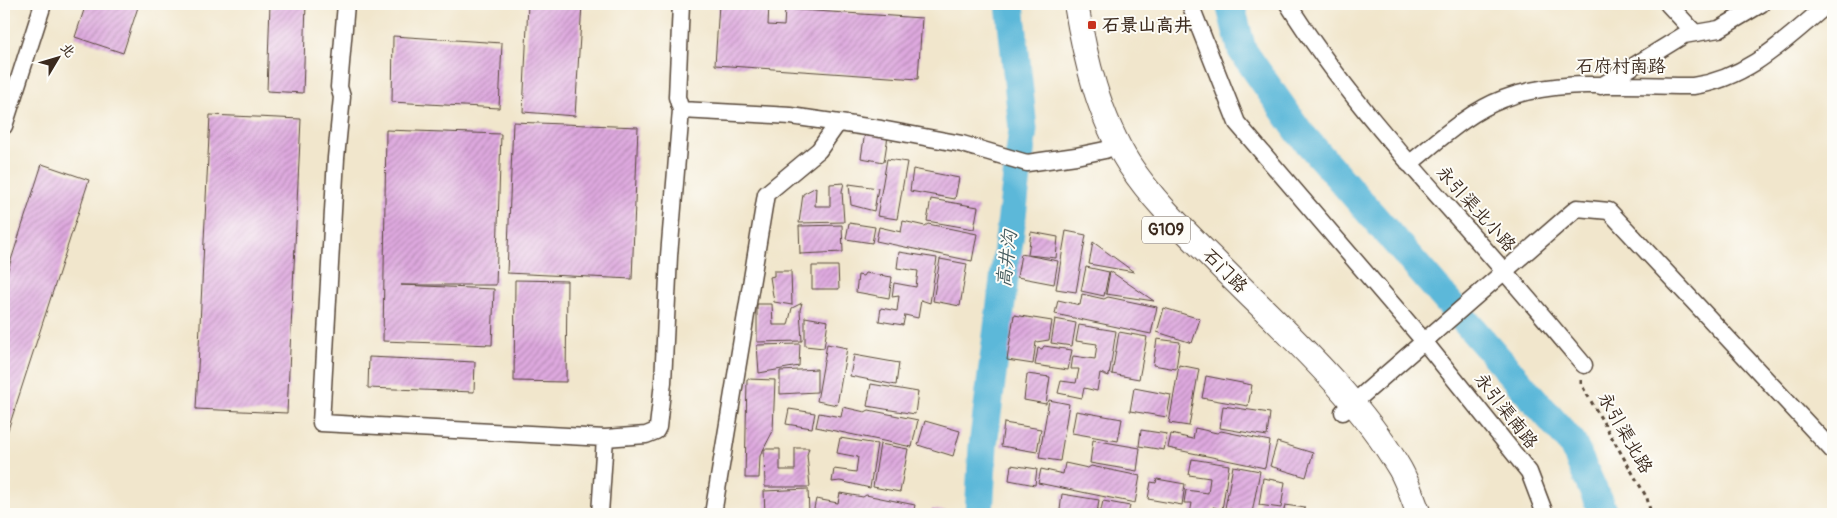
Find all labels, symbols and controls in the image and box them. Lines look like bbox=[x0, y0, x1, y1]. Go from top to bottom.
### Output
place label: 石景山高井 bbox=[1102, 14, 1192, 37]
marker: 石景山高井 bbox=[1086, 19, 1098, 31]
north arrow bbox=[32, 32, 82, 82]
text: 北 bbox=[57, 40, 79, 61]
street label: 石府村南路 bbox=[1576, 55, 1666, 78]
street label: 永引渠北小路 bbox=[1431, 161, 1521, 257]
road number: G109 bbox=[1142, 216, 1190, 244]
water label: 高井沟 bbox=[992, 227, 1023, 289]
street label: 石门路 bbox=[1198, 244, 1252, 298]
street label: 永引渠南路 bbox=[1469, 368, 1543, 454]
street label: 永引渠北路 bbox=[1593, 388, 1657, 478]

